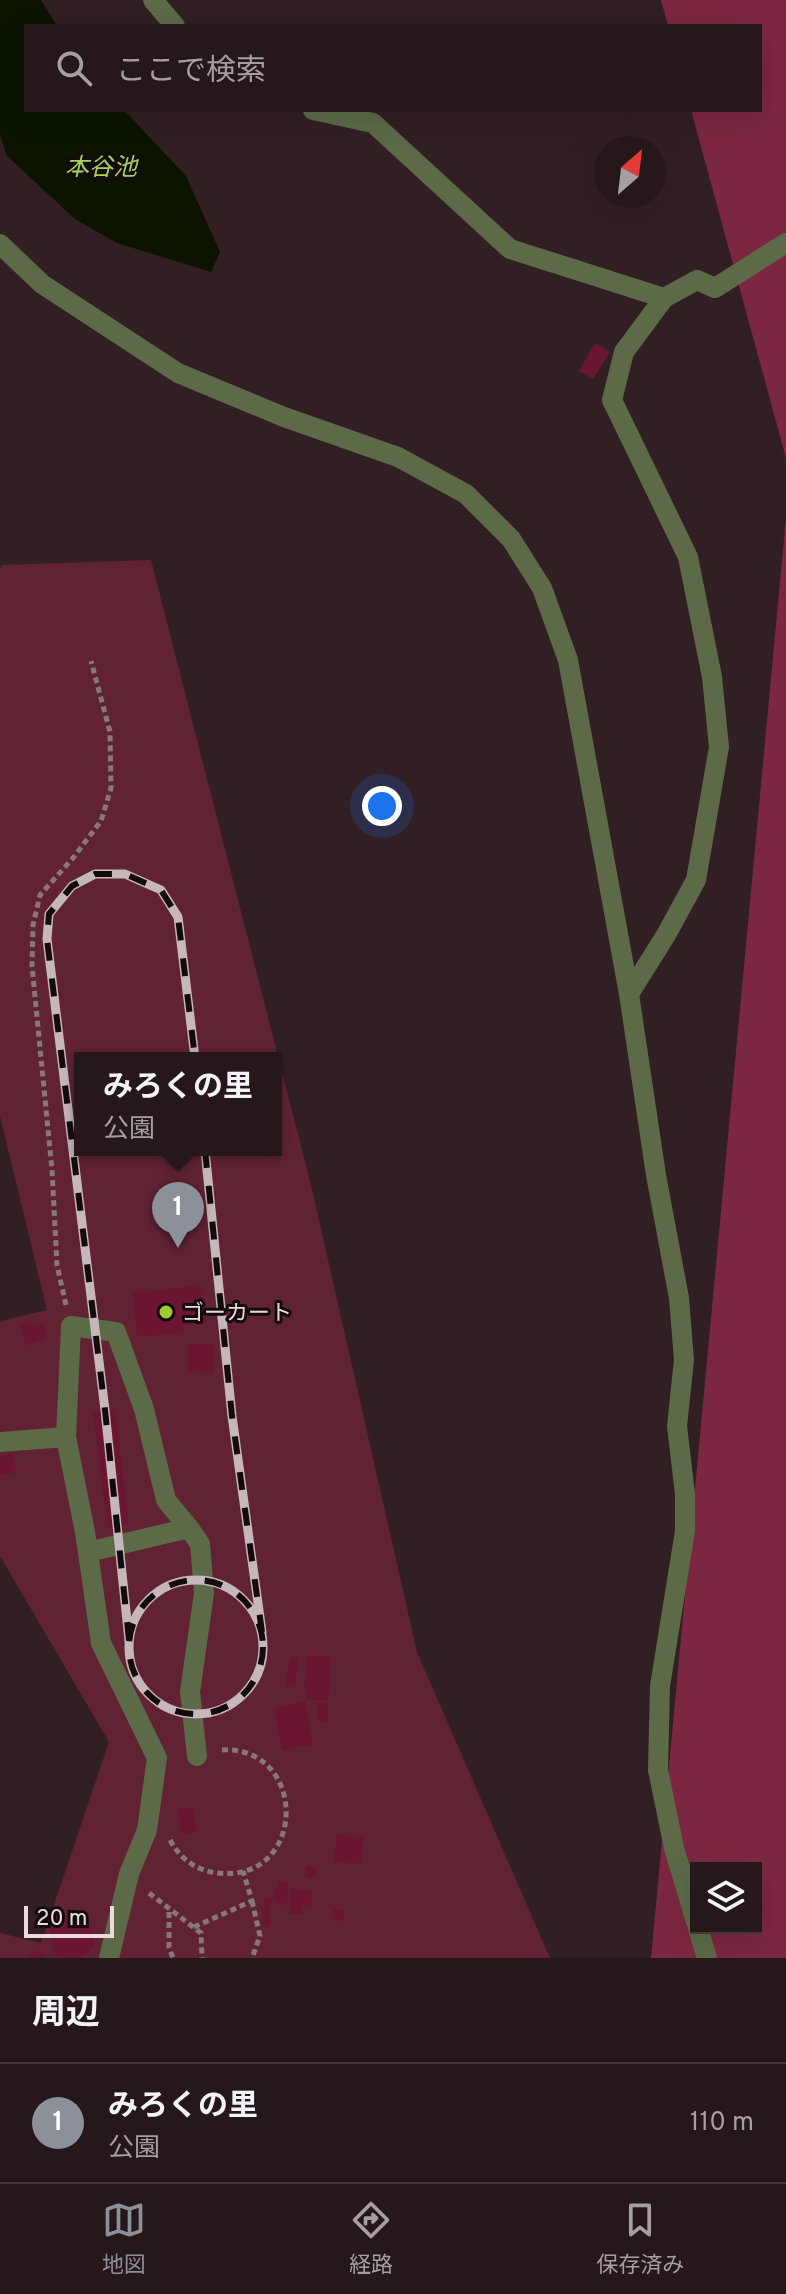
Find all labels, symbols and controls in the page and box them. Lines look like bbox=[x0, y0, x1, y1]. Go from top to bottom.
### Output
search box bbox=[24, 24, 762, 112]
icon: search bbox=[52, 46, 96, 90]
text: ここで検索 bbox=[116, 54, 266, 91]
north arrow bbox=[594, 136, 666, 208]
water label: 本谷池 bbox=[65, 154, 139, 184]
your location bbox=[362, 786, 402, 826]
popup bbox=[74, 1052, 282, 1156]
text: みろくの里 bbox=[103, 1070, 253, 1107]
text: 公園 bbox=[103, 1114, 155, 1147]
pin: 1 bbox=[152, 1182, 204, 1248]
place label: ゴーカート bbox=[182, 1301, 292, 1328]
marker: ゴーカート bbox=[157, 1303, 175, 1321]
map controls bbox=[690, 1862, 762, 1934]
button: layers bbox=[690, 1862, 762, 1934]
scale bar bbox=[24, 1902, 114, 1938]
text: 20 m bbox=[36, 1906, 87, 1933]
text: 周辺 bbox=[32, 1993, 100, 2036]
text: みろくの里 bbox=[108, 2089, 258, 2126]
text: 1 bbox=[53, 2107, 63, 2140]
text: 110 m bbox=[690, 2107, 754, 2140]
text: 公園 bbox=[108, 2133, 160, 2166]
tab: 地図 bbox=[102, 2198, 146, 2280]
tab: 経路 bbox=[349, 2198, 393, 2280]
tab: 保存済み bbox=[596, 2198, 684, 2280]

